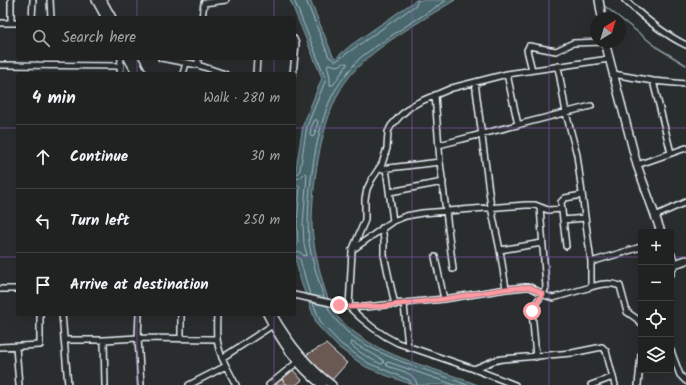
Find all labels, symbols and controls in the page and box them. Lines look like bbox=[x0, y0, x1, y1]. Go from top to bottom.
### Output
north arrow bbox=[590, 12, 626, 48]
search box bbox=[16, 16, 296, 60]
text: Search here bbox=[62, 26, 136, 50]
icon: search bbox=[30, 27, 52, 49]
text: 4 min bbox=[32, 85, 76, 112]
text: Walk · 280 m bbox=[204, 88, 280, 109]
text: Continue bbox=[70, 145, 128, 169]
icon: ahead bbox=[32, 146, 54, 168]
text: 30 m bbox=[251, 146, 280, 167]
text: Turn left bbox=[70, 209, 130, 233]
icon: left bbox=[32, 210, 54, 232]
text: 250 m bbox=[243, 210, 280, 231]
map controls bbox=[638, 229, 674, 373]
button: + bbox=[638, 229, 674, 265]
button: − bbox=[638, 265, 674, 301]
text: Arrive at destination bbox=[70, 273, 209, 297]
icon: arrive bbox=[32, 274, 54, 296]
route end bbox=[330, 296, 348, 314]
button: locate bbox=[638, 301, 674, 337]
route start bbox=[523, 302, 541, 320]
button: layers bbox=[638, 337, 674, 373]

